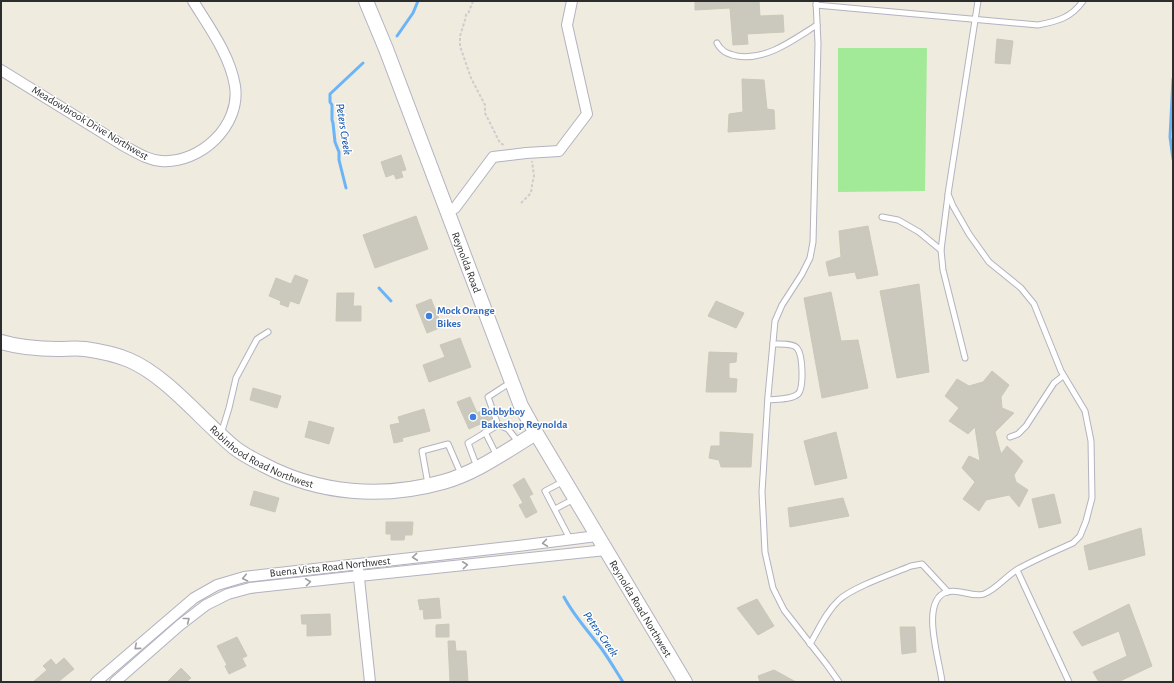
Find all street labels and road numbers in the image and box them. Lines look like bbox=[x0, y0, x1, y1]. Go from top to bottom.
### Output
street label: Meadowbrook Drive Northwest bbox=[30, 84, 150, 162]
street label: Reynolda Road bbox=[450, 230, 483, 294]
street label: Robinhood Road Northwest bbox=[208, 423, 315, 490]
street label: Buena Vista Road Northwest bbox=[269, 555, 391, 579]
street label: Reynolda Road Northwest bbox=[608, 558, 674, 659]

